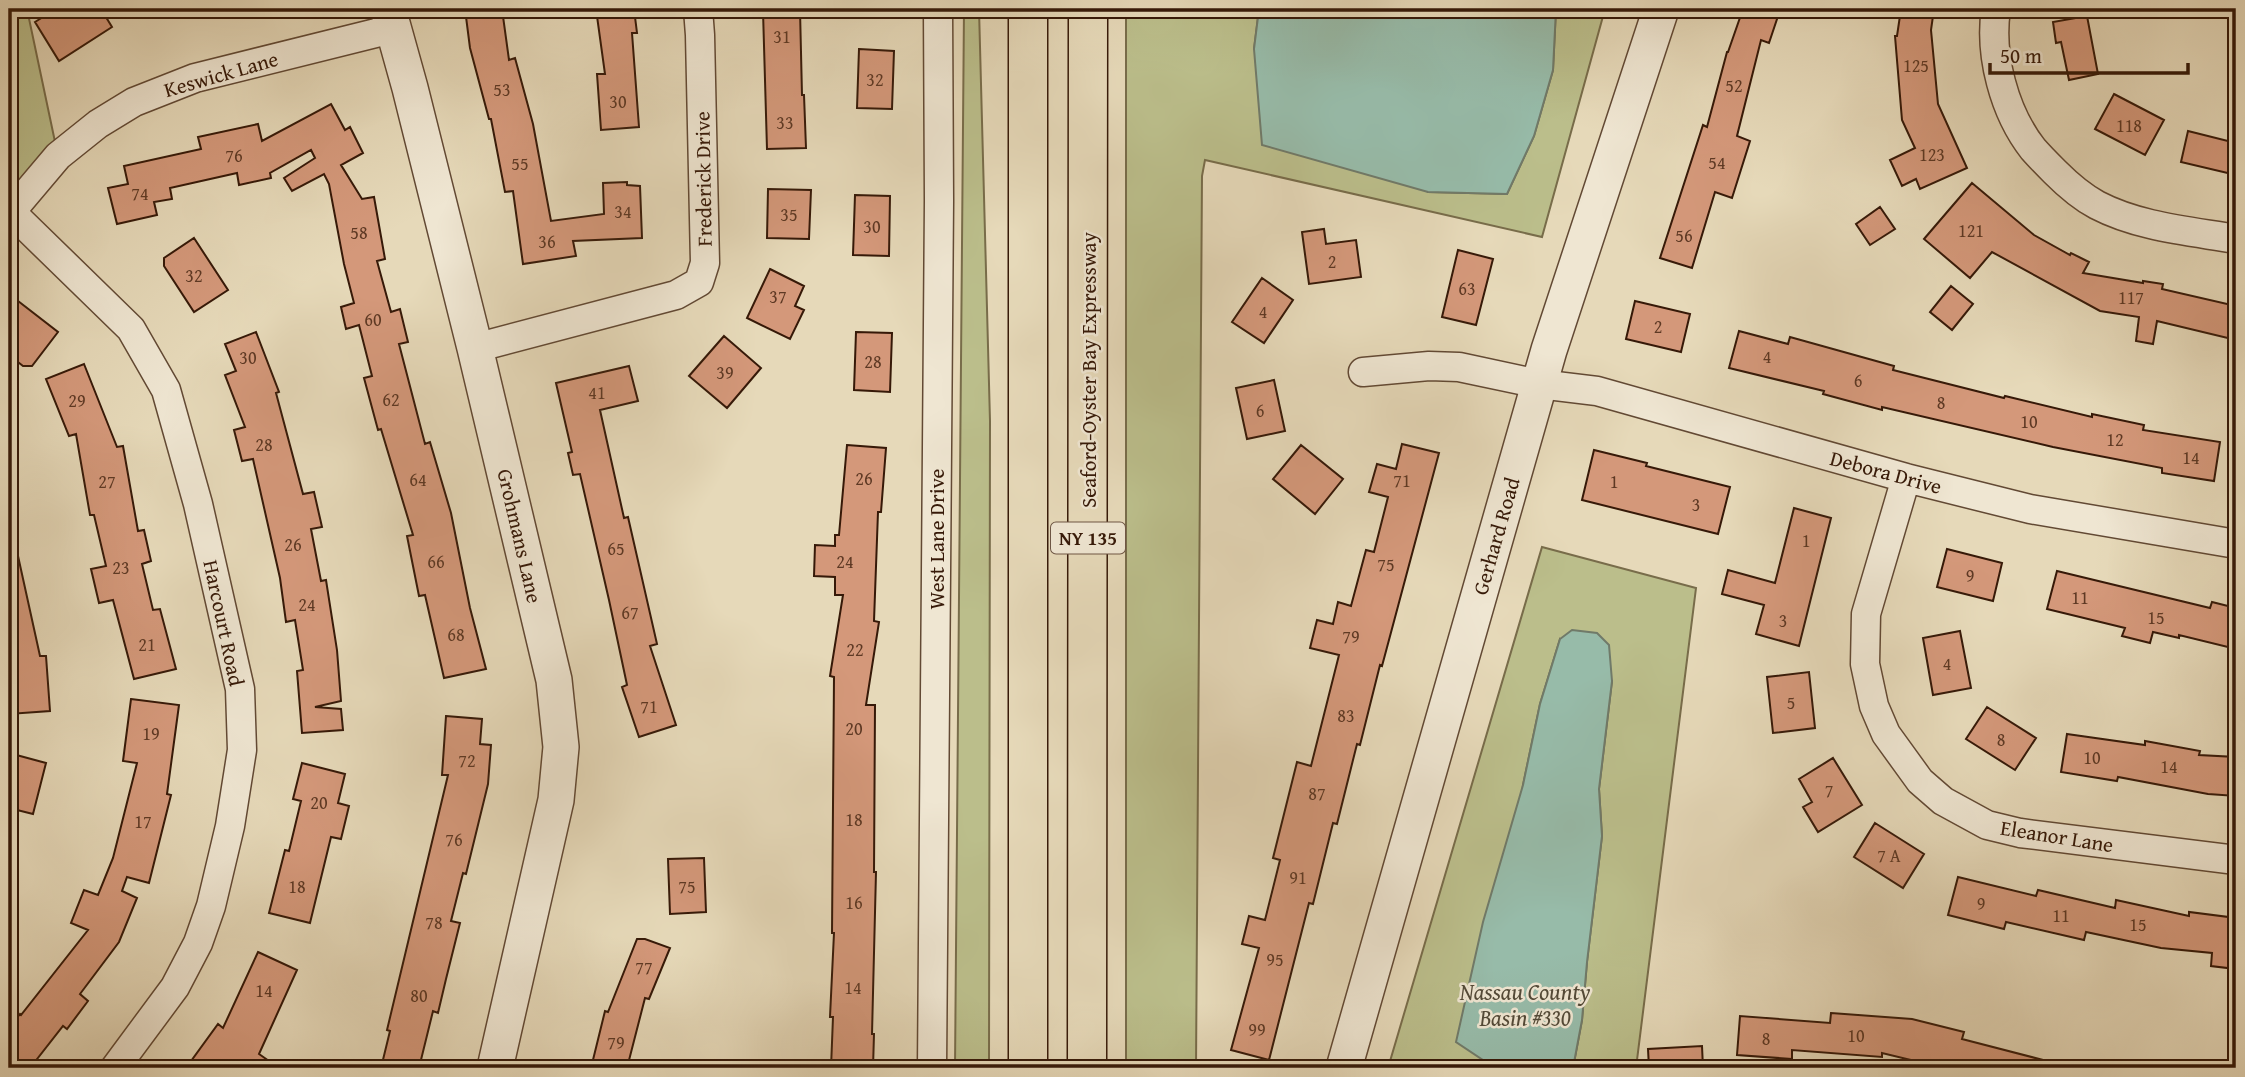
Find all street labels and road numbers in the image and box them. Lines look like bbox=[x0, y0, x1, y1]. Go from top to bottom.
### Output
street label: Keswick Lane bbox=[160, 43, 282, 105]
street label: Frederick Drive bbox=[686, 111, 720, 247]
street label: Seaford-Oyster Bay Expressway bbox=[1073, 232, 1104, 508]
street label: Debora Drive bbox=[1827, 442, 1945, 502]
street label: Grohmans Lane bbox=[490, 466, 551, 606]
street label: West Lane Drive bbox=[921, 468, 952, 609]
street label: Gerhard Road bbox=[1464, 473, 1528, 598]
road number: NY 135 bbox=[1051, 523, 1125, 554]
street label: Harcourt Road bbox=[196, 557, 253, 690]
street label: Eleanor Lane bbox=[1998, 812, 2116, 860]

